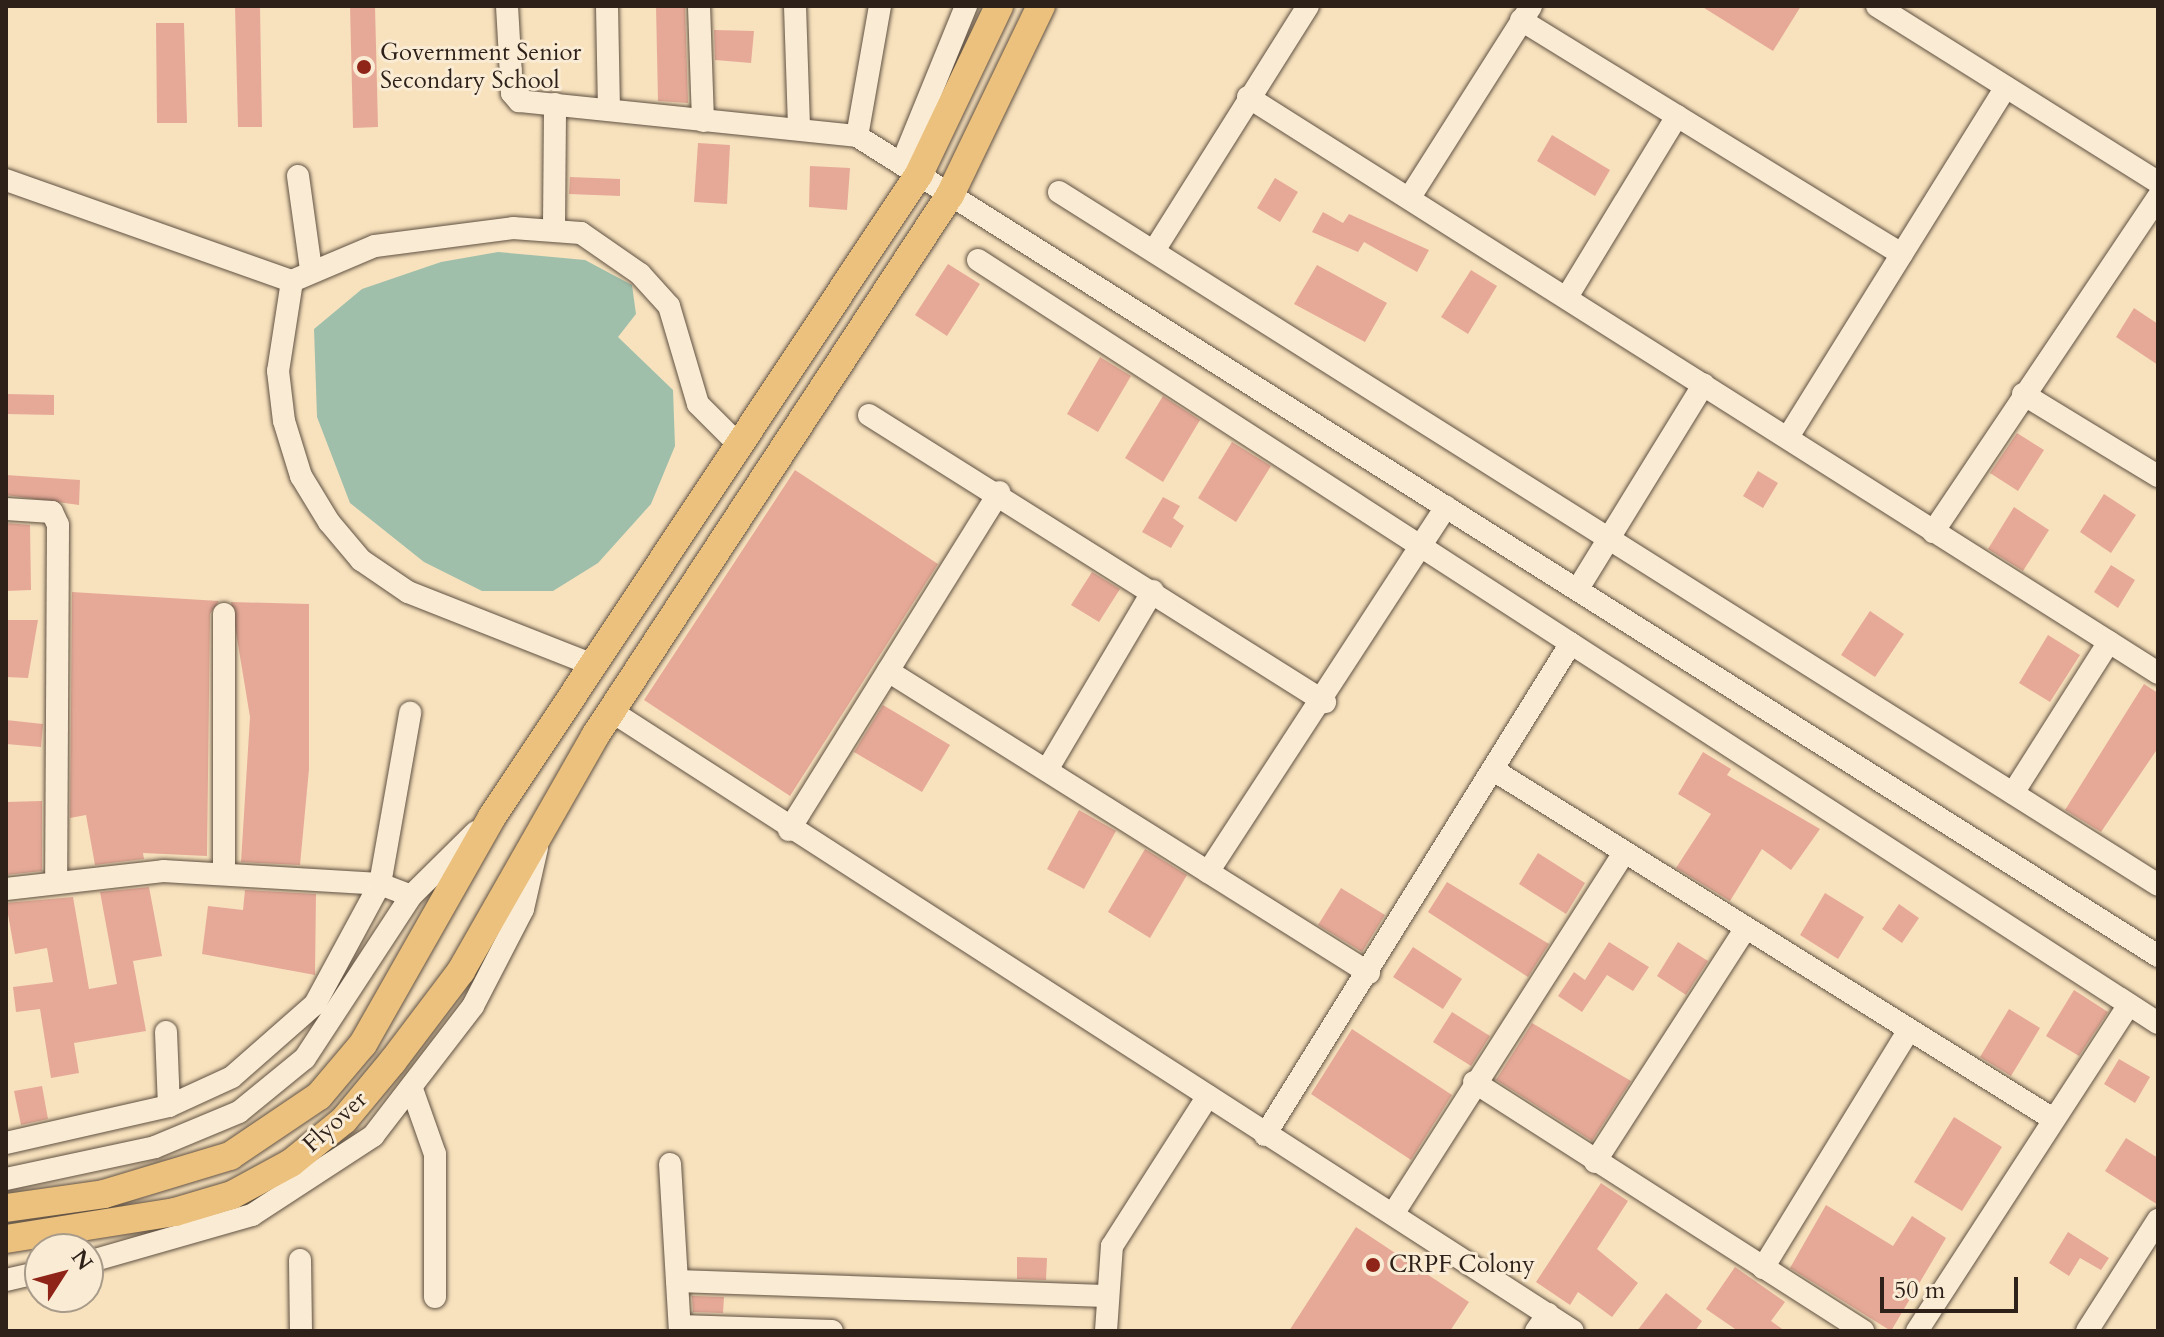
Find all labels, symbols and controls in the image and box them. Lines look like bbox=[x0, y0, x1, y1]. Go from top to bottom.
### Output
place label: Government Senior Secondary School bbox=[380, 39, 581, 95]
marker: Government Senior Secondary School bbox=[355, 58, 373, 76]
street label: Flyover bbox=[297, 1085, 373, 1159]
north arrow bbox=[24, 1233, 104, 1313]
text: N bbox=[64, 1244, 100, 1277]
place label: CRPF Colony bbox=[1389, 1251, 1535, 1279]
marker: CRPF Colony bbox=[1364, 1256, 1382, 1274]
scale bar bbox=[1884, 1261, 2022, 1311]
text: 50 m bbox=[1894, 1274, 1945, 1307]

